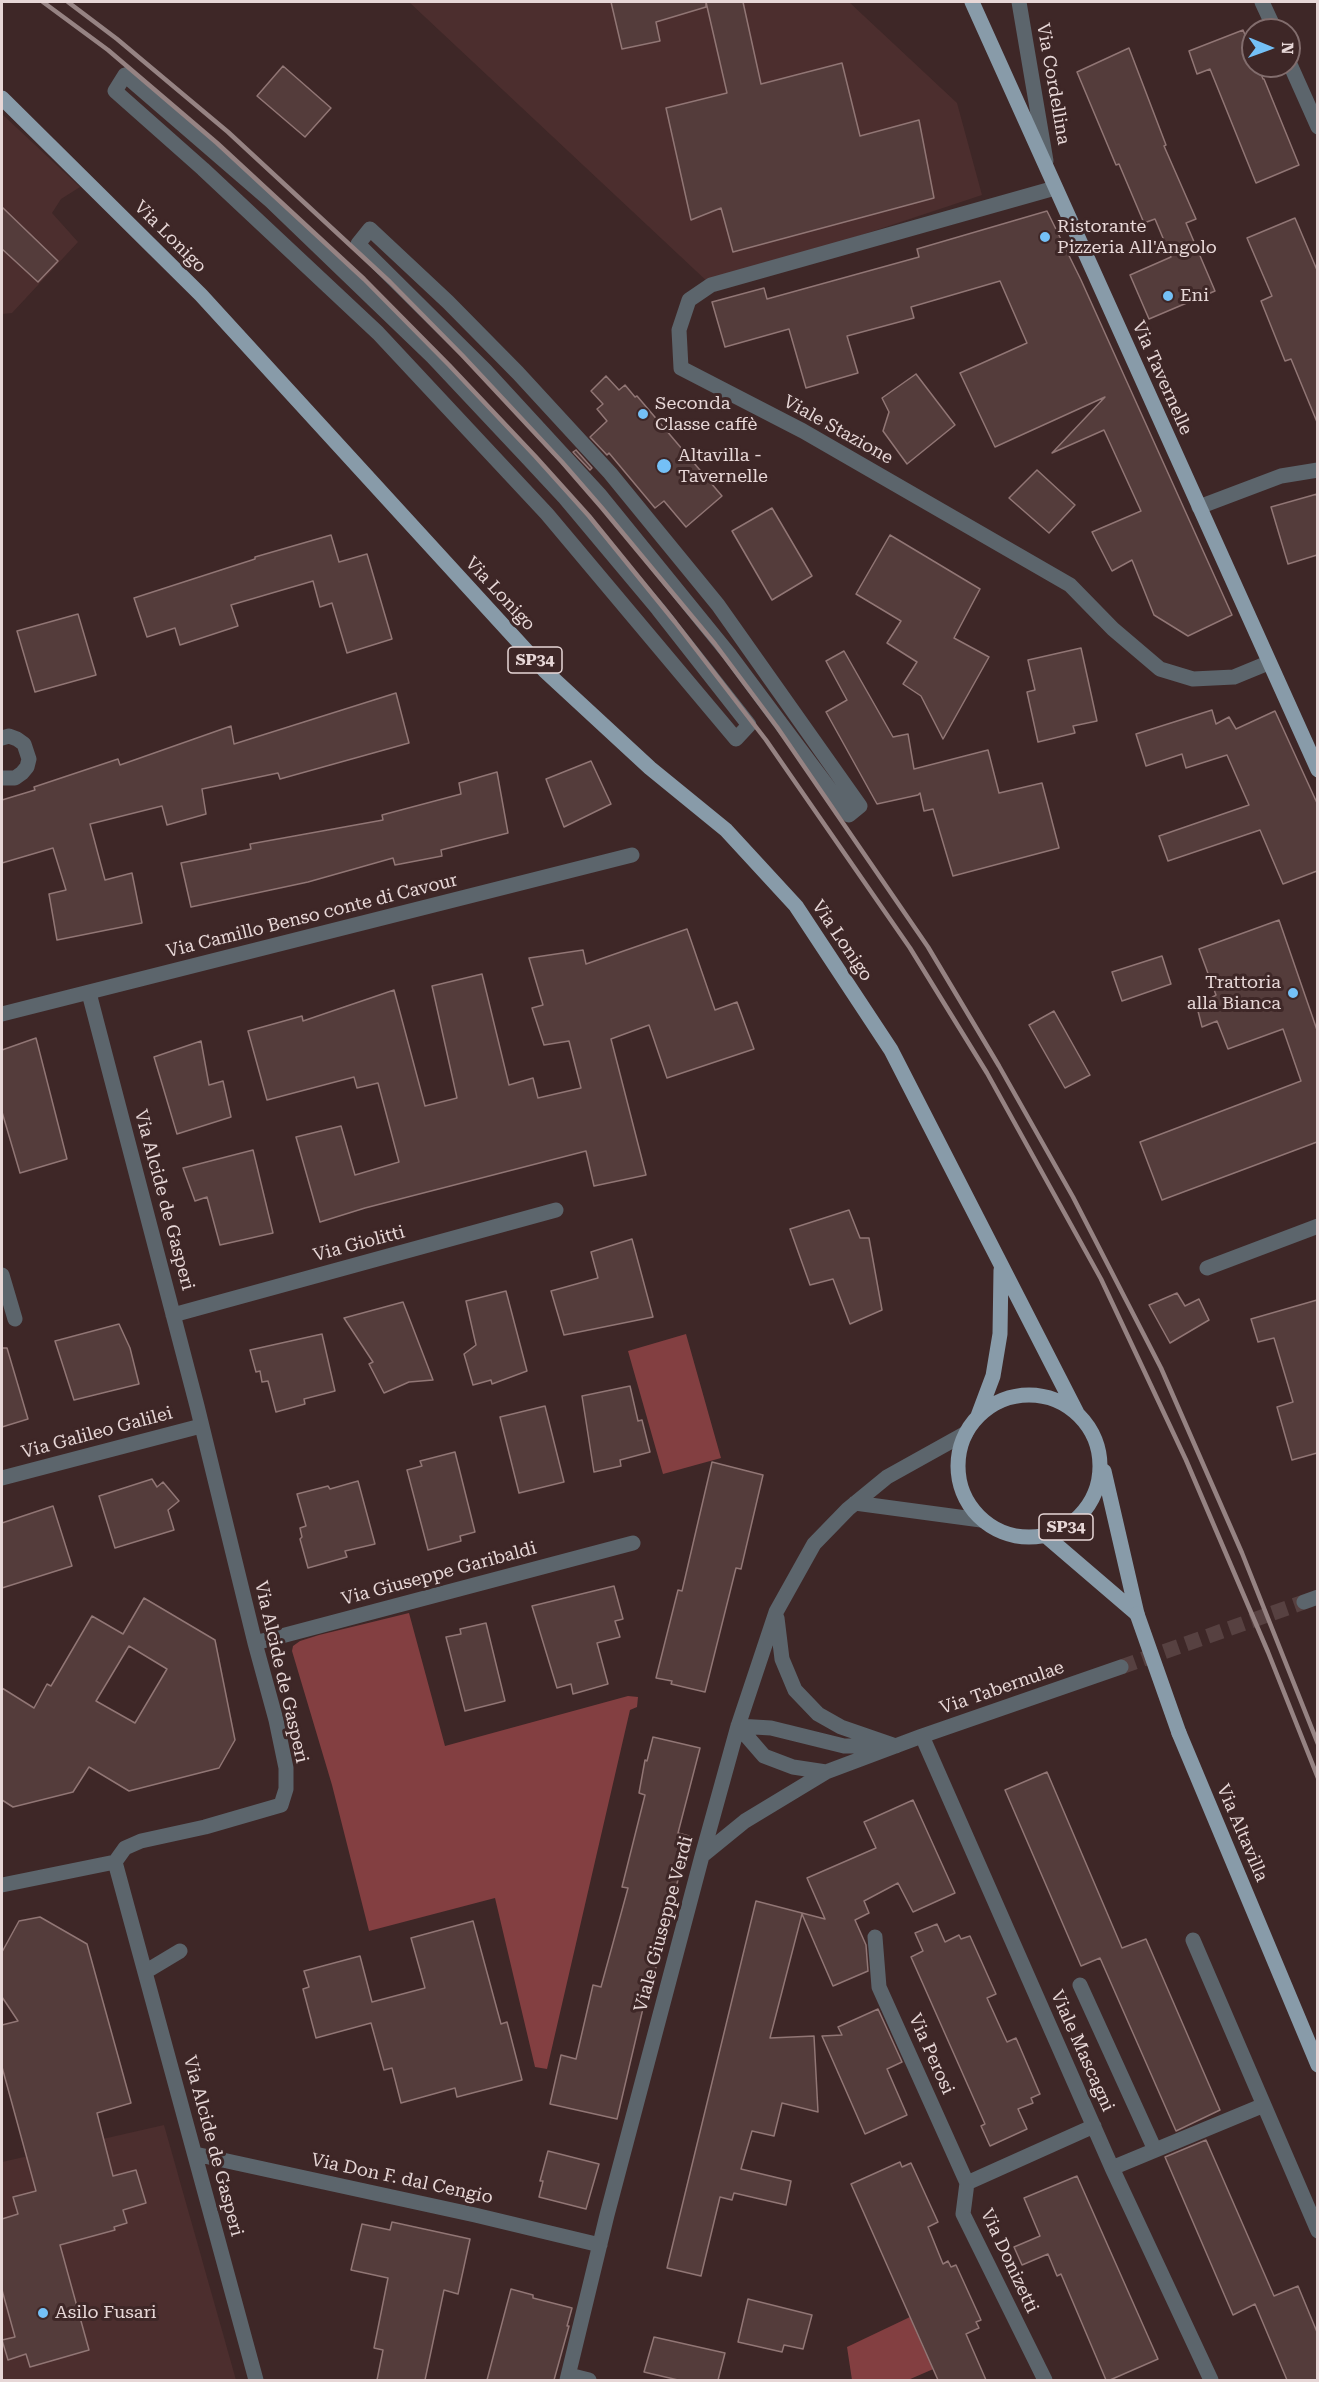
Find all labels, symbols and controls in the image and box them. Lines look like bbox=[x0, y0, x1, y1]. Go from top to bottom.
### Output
north arrow bbox=[1241, 18, 1301, 78]
street label: Via Cordellina bbox=[1032, 21, 1074, 147]
text: N bbox=[1278, 42, 1297, 55]
street label: Via Lonigo bbox=[129, 196, 211, 278]
place label: Ristorante Pizzeria All'Angolo bbox=[1057, 216, 1217, 258]
marker: Ristorante Pizzeria All'Angolo bbox=[1038, 230, 1052, 244]
place label: Eni bbox=[1180, 285, 1209, 307]
marker: Eni bbox=[1161, 289, 1175, 303]
street label: Via Tavernelle bbox=[1127, 318, 1197, 438]
street label: Viale Stazione bbox=[779, 391, 897, 469]
place label: Seconda Classe caffè bbox=[655, 393, 757, 436]
marker: Seconda Classe caffè bbox=[636, 407, 650, 421]
place label: Altavilla - Tavernelle bbox=[678, 445, 768, 488]
marker: Altavilla - Tavernelle bbox=[655, 457, 673, 475]
street label: Via Lonigo bbox=[460, 553, 540, 635]
road number: SP34 bbox=[508, 647, 562, 673]
street label: Via Camillo Benso conte di Cavour bbox=[164, 869, 460, 963]
street label: Via Lonigo bbox=[807, 896, 877, 986]
place label: Trattoria alla Bianca bbox=[1187, 972, 1281, 1014]
marker: Trattoria alla Bianca bbox=[1286, 986, 1300, 1000]
street label: Via Alcide de Gasperi bbox=[129, 1107, 199, 1293]
street label: Via Giolitti bbox=[311, 1221, 407, 1267]
street label: Via Galileo Galilei bbox=[19, 1402, 175, 1464]
road number: SP34 bbox=[1039, 1514, 1093, 1540]
street label: Via Giuseppe Garibaldi bbox=[339, 1538, 539, 1610]
street label: Via Alcide de Gasperi bbox=[250, 1579, 312, 1765]
street label: Via Tabernulae bbox=[937, 1657, 1067, 1719]
street label: Via Altavilla bbox=[1212, 1781, 1272, 1885]
street label: Viale Giuseppe Verdi bbox=[630, 1834, 698, 2014]
street label: Viale Mascagni bbox=[1046, 1987, 1118, 2115]
street label: Via Perosi bbox=[904, 2010, 958, 2098]
street label: Via Alcide de Gasperi bbox=[178, 2053, 248, 2239]
street label: Via Don F. dal Cengio bbox=[309, 2149, 495, 2209]
street label: Via Donizetti bbox=[975, 2205, 1043, 2317]
place label: Asilo Fusari bbox=[55, 2302, 157, 2324]
marker: Asilo Fusari bbox=[36, 2306, 50, 2320]

